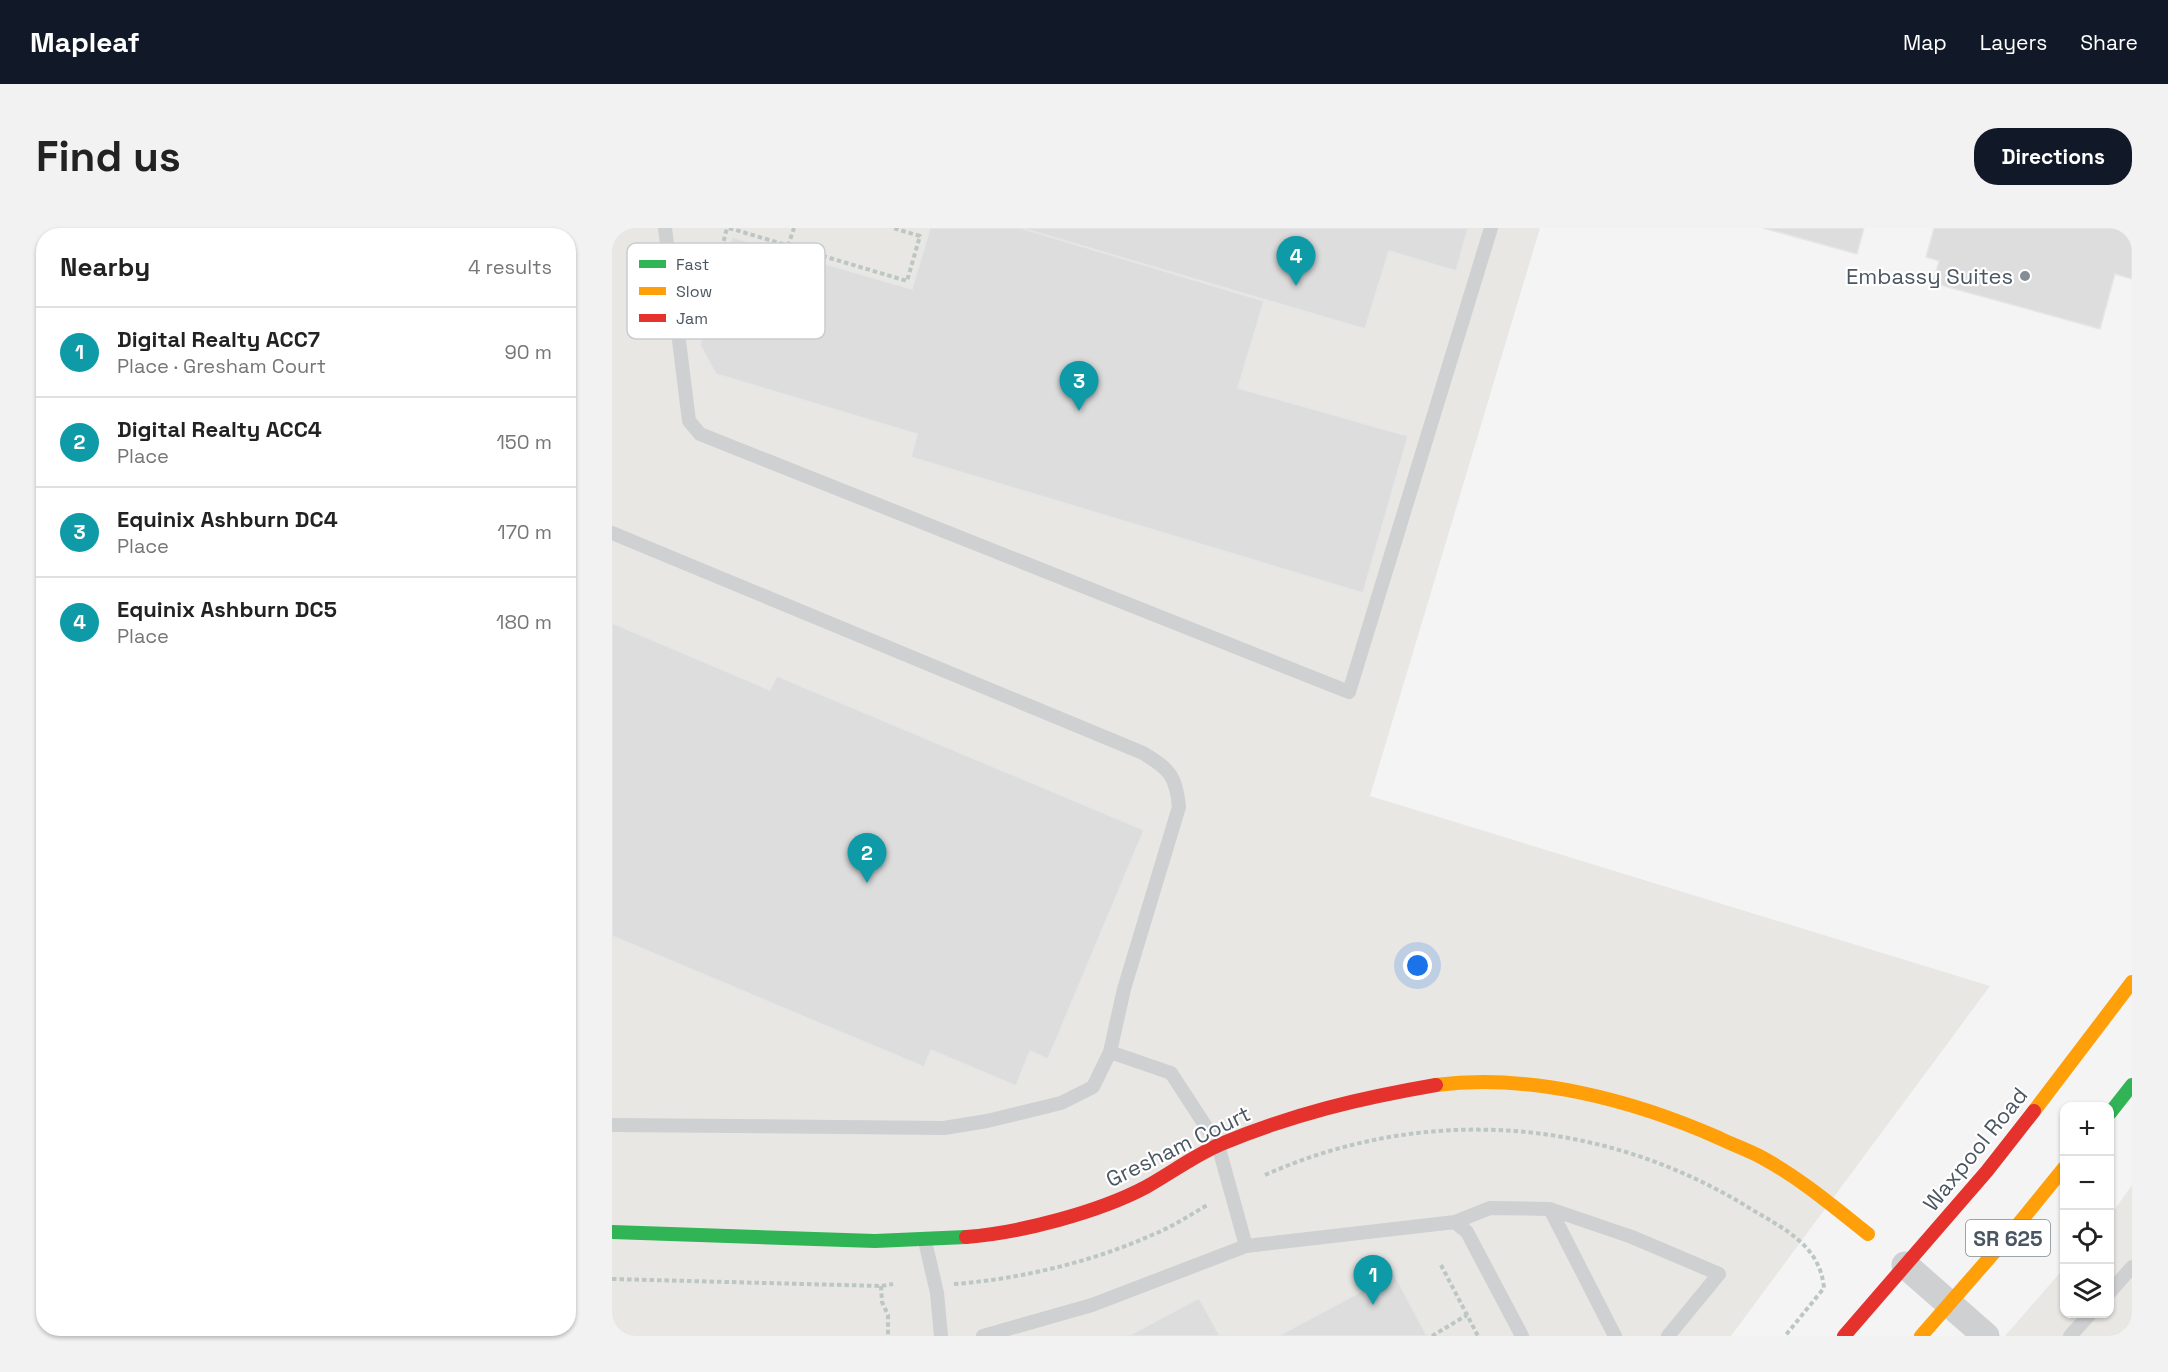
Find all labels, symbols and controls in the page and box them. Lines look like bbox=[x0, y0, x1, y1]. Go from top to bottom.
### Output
text: Mapleaf bbox=[30, 24, 140, 60]
text: Map bbox=[1903, 29, 1947, 56]
text: Layers bbox=[1980, 29, 2047, 56]
text: Share bbox=[2080, 29, 2138, 56]
button: Directions bbox=[1974, 128, 2132, 185]
text: Find us bbox=[36, 130, 181, 183]
pin: 4 bbox=[1276, 236, 1316, 286]
legend bbox=[627, 243, 825, 339]
text: Nearby bbox=[60, 250, 150, 284]
text: 4 results bbox=[468, 254, 552, 280]
text: Fast bbox=[676, 254, 709, 275]
place label: Embassy Suites bbox=[1846, 262, 2013, 290]
marker: Embassy Suites bbox=[2018, 269, 2032, 283]
text: Slow bbox=[676, 281, 712, 302]
text: Jam bbox=[676, 308, 708, 329]
text: Digital Realty ACC7 bbox=[117, 325, 320, 353]
text: 1 bbox=[75, 339, 84, 365]
text: 90 m bbox=[505, 339, 552, 365]
text: Place · Gresham Court bbox=[117, 353, 326, 379]
pin: 3 bbox=[1060, 362, 1098, 411]
text: Digital Realty ACC4 bbox=[117, 415, 322, 443]
text: 2 bbox=[74, 429, 85, 455]
text: 150 m bbox=[497, 429, 552, 455]
text: Place bbox=[117, 443, 169, 469]
text: Equinix Ashburn DC4 bbox=[117, 505, 338, 533]
text: 3 bbox=[73, 519, 86, 545]
text: 170 m bbox=[497, 519, 552, 545]
text: Place bbox=[117, 533, 169, 559]
text: Equinix Ashburn DC5 bbox=[117, 595, 337, 623]
text: 4 bbox=[73, 609, 86, 635]
text: 180 m bbox=[496, 609, 552, 635]
text: Place bbox=[117, 623, 169, 649]
pin: 2 bbox=[848, 834, 886, 883]
your location bbox=[1403, 951, 1432, 980]
street label: Waxpool Road bbox=[1917, 1081, 2033, 1217]
street label: Gresham Court bbox=[1101, 1099, 1255, 1193]
map controls bbox=[2060, 1102, 2114, 1318]
button: + bbox=[2060, 1102, 2114, 1156]
button: − bbox=[2060, 1156, 2114, 1210]
button: locate bbox=[2060, 1210, 2114, 1264]
road number: SR 625 bbox=[1966, 1220, 2050, 1256]
pin: 1 bbox=[1354, 1256, 1392, 1305]
button: layers bbox=[2060, 1264, 2114, 1318]

